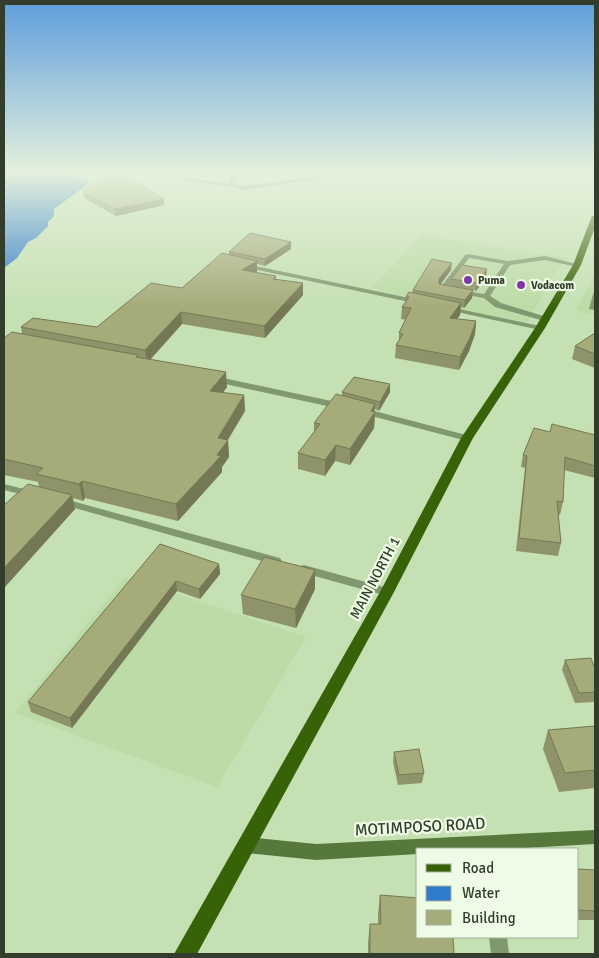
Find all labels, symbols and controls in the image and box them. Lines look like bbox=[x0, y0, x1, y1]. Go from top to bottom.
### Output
marker: Puma bbox=[462, 274, 474, 286]
place label: Puma bbox=[478, 274, 505, 287]
marker: Vodacom bbox=[515, 279, 527, 291]
place label: Vodacom bbox=[531, 279, 574, 292]
street label: MAIN NORTH 1 bbox=[346, 534, 404, 622]
street label: MOTIMPOSO ROAD bbox=[354, 814, 486, 840]
legend bbox=[416, 848, 579, 938]
text: Road bbox=[462, 859, 494, 877]
text: Water bbox=[462, 884, 500, 902]
text: Building bbox=[462, 909, 516, 927]

